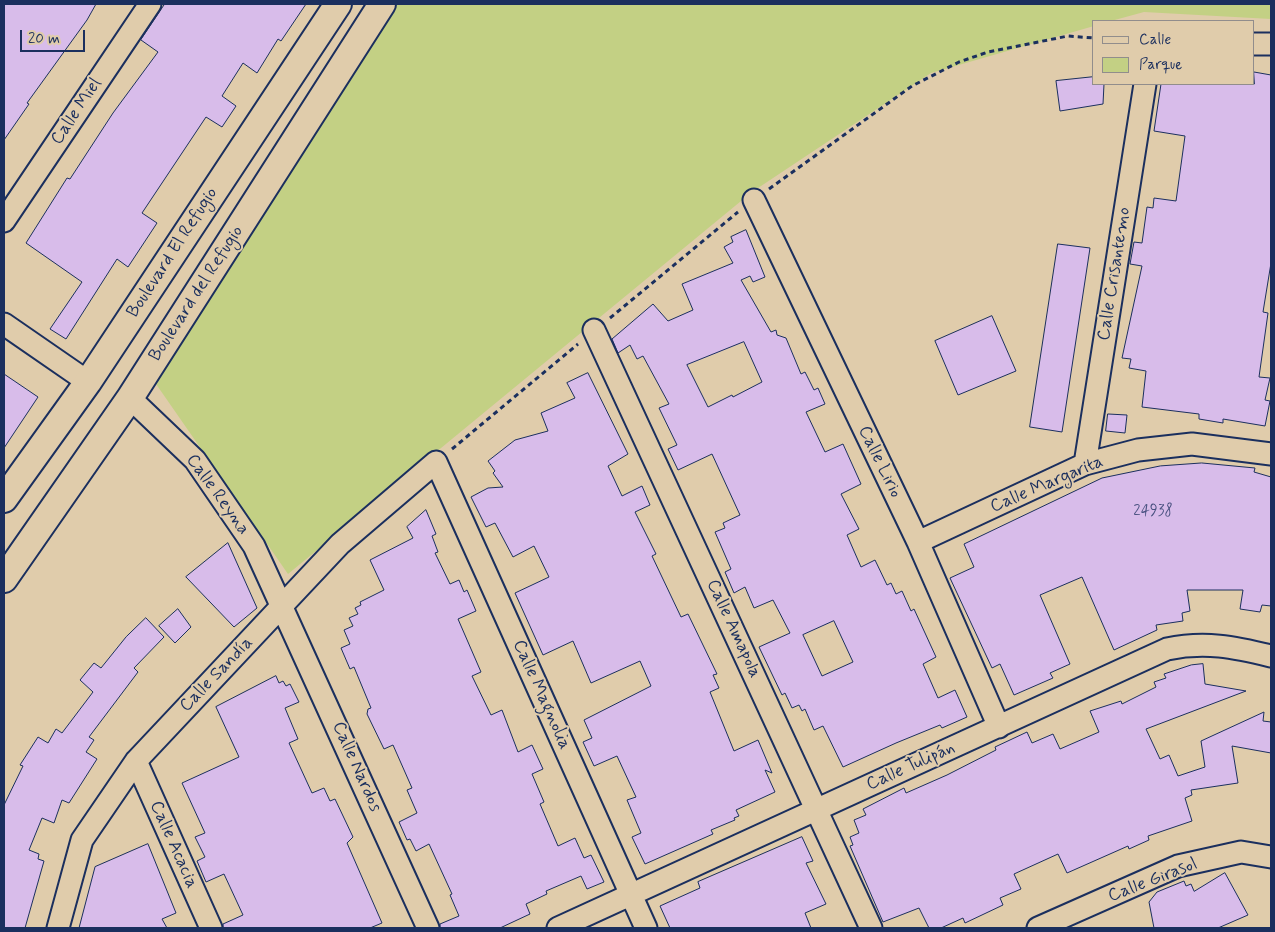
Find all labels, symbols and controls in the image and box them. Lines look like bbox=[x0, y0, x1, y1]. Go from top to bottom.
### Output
scale bar bbox=[22, 20, 88, 52]
legend bbox=[1092, 20, 1255, 85]
text: 20 m bbox=[28, 29, 60, 49]
text: Calle bbox=[1139, 30, 1171, 50]
text: Parque bbox=[1139, 55, 1182, 75]
street label: Calle Miel bbox=[47, 74, 107, 150]
street label: Boulevard El Refugio bbox=[123, 184, 223, 322]
street label: Calle Crisantemo bbox=[1094, 206, 1136, 342]
street label: Boulevard del Refugio bbox=[145, 222, 249, 366]
street label: Calle Lirio bbox=[852, 423, 906, 501]
street label: Calle Reyna bbox=[180, 450, 254, 540]
street label: Calle Margarita bbox=[987, 452, 1107, 518]
house number: 24938 bbox=[1133, 503, 1173, 521]
street label: Calle Amapola bbox=[701, 576, 765, 682]
street label: Calle Sandía bbox=[176, 633, 258, 717]
street label: Calle Magnolia bbox=[507, 637, 575, 753]
street label: Calle Nardos bbox=[327, 719, 385, 815]
street label: Calle Tulipán bbox=[863, 738, 959, 796]
street label: Calle Acacia bbox=[144, 798, 202, 892]
street label: Calle Girasol bbox=[1105, 854, 1201, 908]

